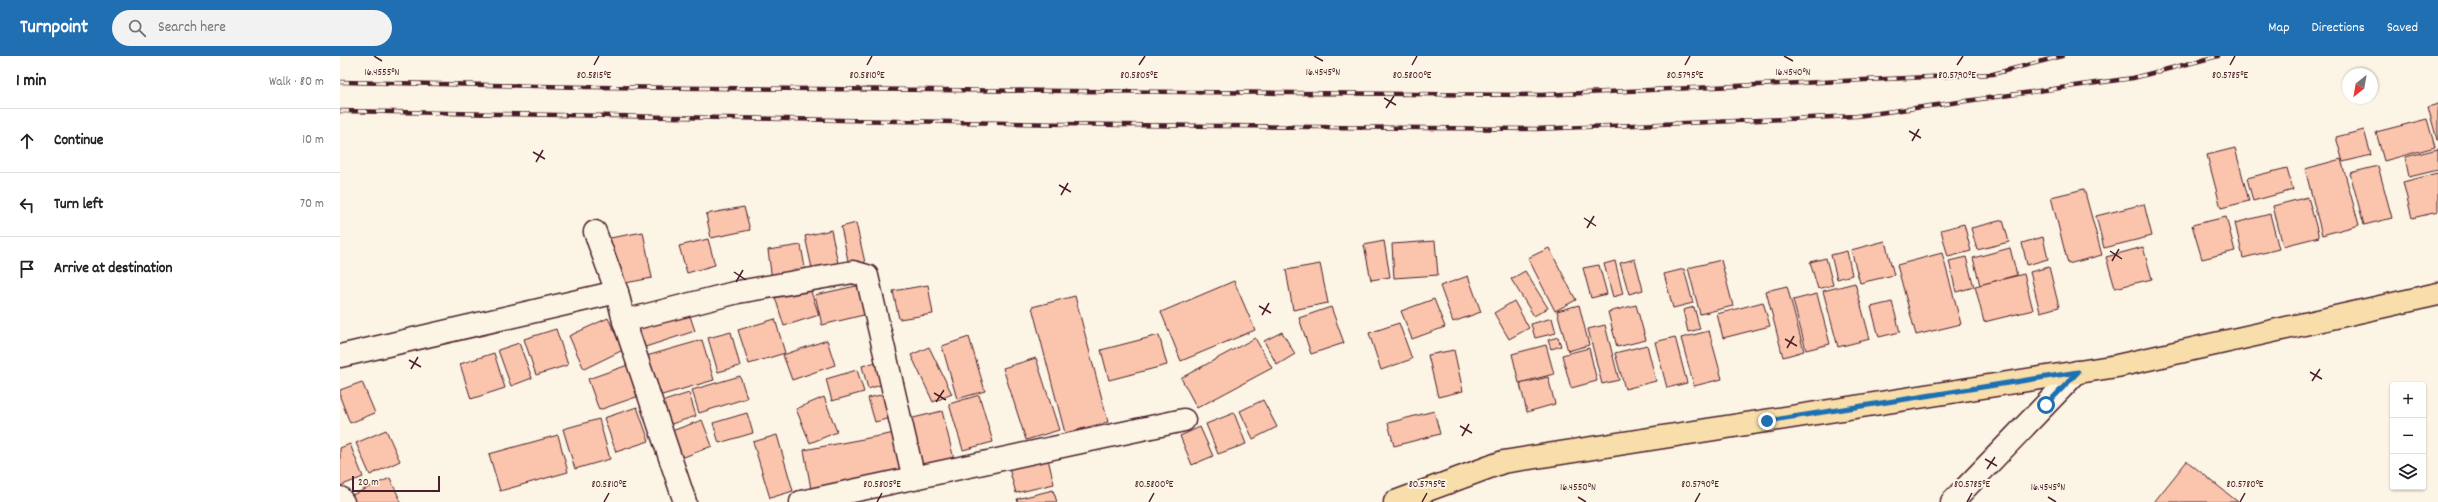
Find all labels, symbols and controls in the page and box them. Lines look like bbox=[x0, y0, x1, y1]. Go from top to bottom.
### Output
search box bbox=[112, 10, 392, 46]
text: Turnpoint bbox=[20, 15, 88, 42]
icon: search bbox=[126, 17, 148, 39]
text: Search here bbox=[158, 17, 226, 39]
text: Map bbox=[2268, 18, 2290, 38]
text: Directions bbox=[2312, 18, 2365, 38]
text: Saved bbox=[2387, 18, 2418, 38]
text: 16.4555°N bbox=[365, 66, 400, 80]
text: 16.4545°N bbox=[1306, 66, 1340, 80]
text: 16.4540°N bbox=[1775, 66, 1811, 80]
north arrow bbox=[2342, 68, 2378, 104]
text: 80.5815°E bbox=[577, 69, 612, 83]
text: 80.5810°E bbox=[849, 69, 885, 83]
text: 80.5805°E bbox=[1120, 69, 1158, 83]
text: 80.5800°E bbox=[1393, 69, 1432, 83]
text: 80.5795°E bbox=[1667, 69, 1704, 83]
text: 80.5790°E bbox=[1938, 69, 1976, 83]
text: 80.5785°E bbox=[2212, 69, 2248, 83]
text: 1 min bbox=[16, 70, 46, 94]
text: Walk · 80 m bbox=[269, 73, 324, 92]
icon: ahead bbox=[16, 130, 38, 152]
text: Continue bbox=[54, 130, 103, 152]
text: 10 m bbox=[302, 131, 324, 150]
icon: left bbox=[16, 194, 38, 216]
text: Turn left bbox=[54, 194, 103, 216]
text: 70 m bbox=[300, 195, 324, 214]
icon: arrive bbox=[16, 258, 38, 280]
text: Arrive at destination bbox=[54, 258, 172, 280]
map controls bbox=[2390, 382, 2426, 490]
button: + bbox=[2390, 382, 2426, 418]
route start bbox=[2037, 396, 2055, 414]
route end bbox=[1758, 412, 1776, 430]
button: − bbox=[2390, 418, 2426, 454]
button: layers bbox=[2390, 454, 2426, 490]
scale bar bbox=[352, 474, 440, 493]
text: 20 m bbox=[358, 475, 379, 491]
text: 80.5810°E bbox=[591, 478, 627, 492]
text: 80.5805°E bbox=[863, 478, 901, 492]
text: 80.5800°E bbox=[1135, 478, 1174, 492]
text: 80.5795°E bbox=[1409, 478, 1446, 492]
text: 80.5790°E bbox=[1681, 478, 1719, 492]
text: 80.5785°E bbox=[1954, 478, 1990, 492]
text: 80.5780°E bbox=[2227, 478, 2264, 492]
text: 16.4550°N bbox=[1560, 481, 1596, 495]
text: 16.4545°N bbox=[2031, 481, 2065, 495]

